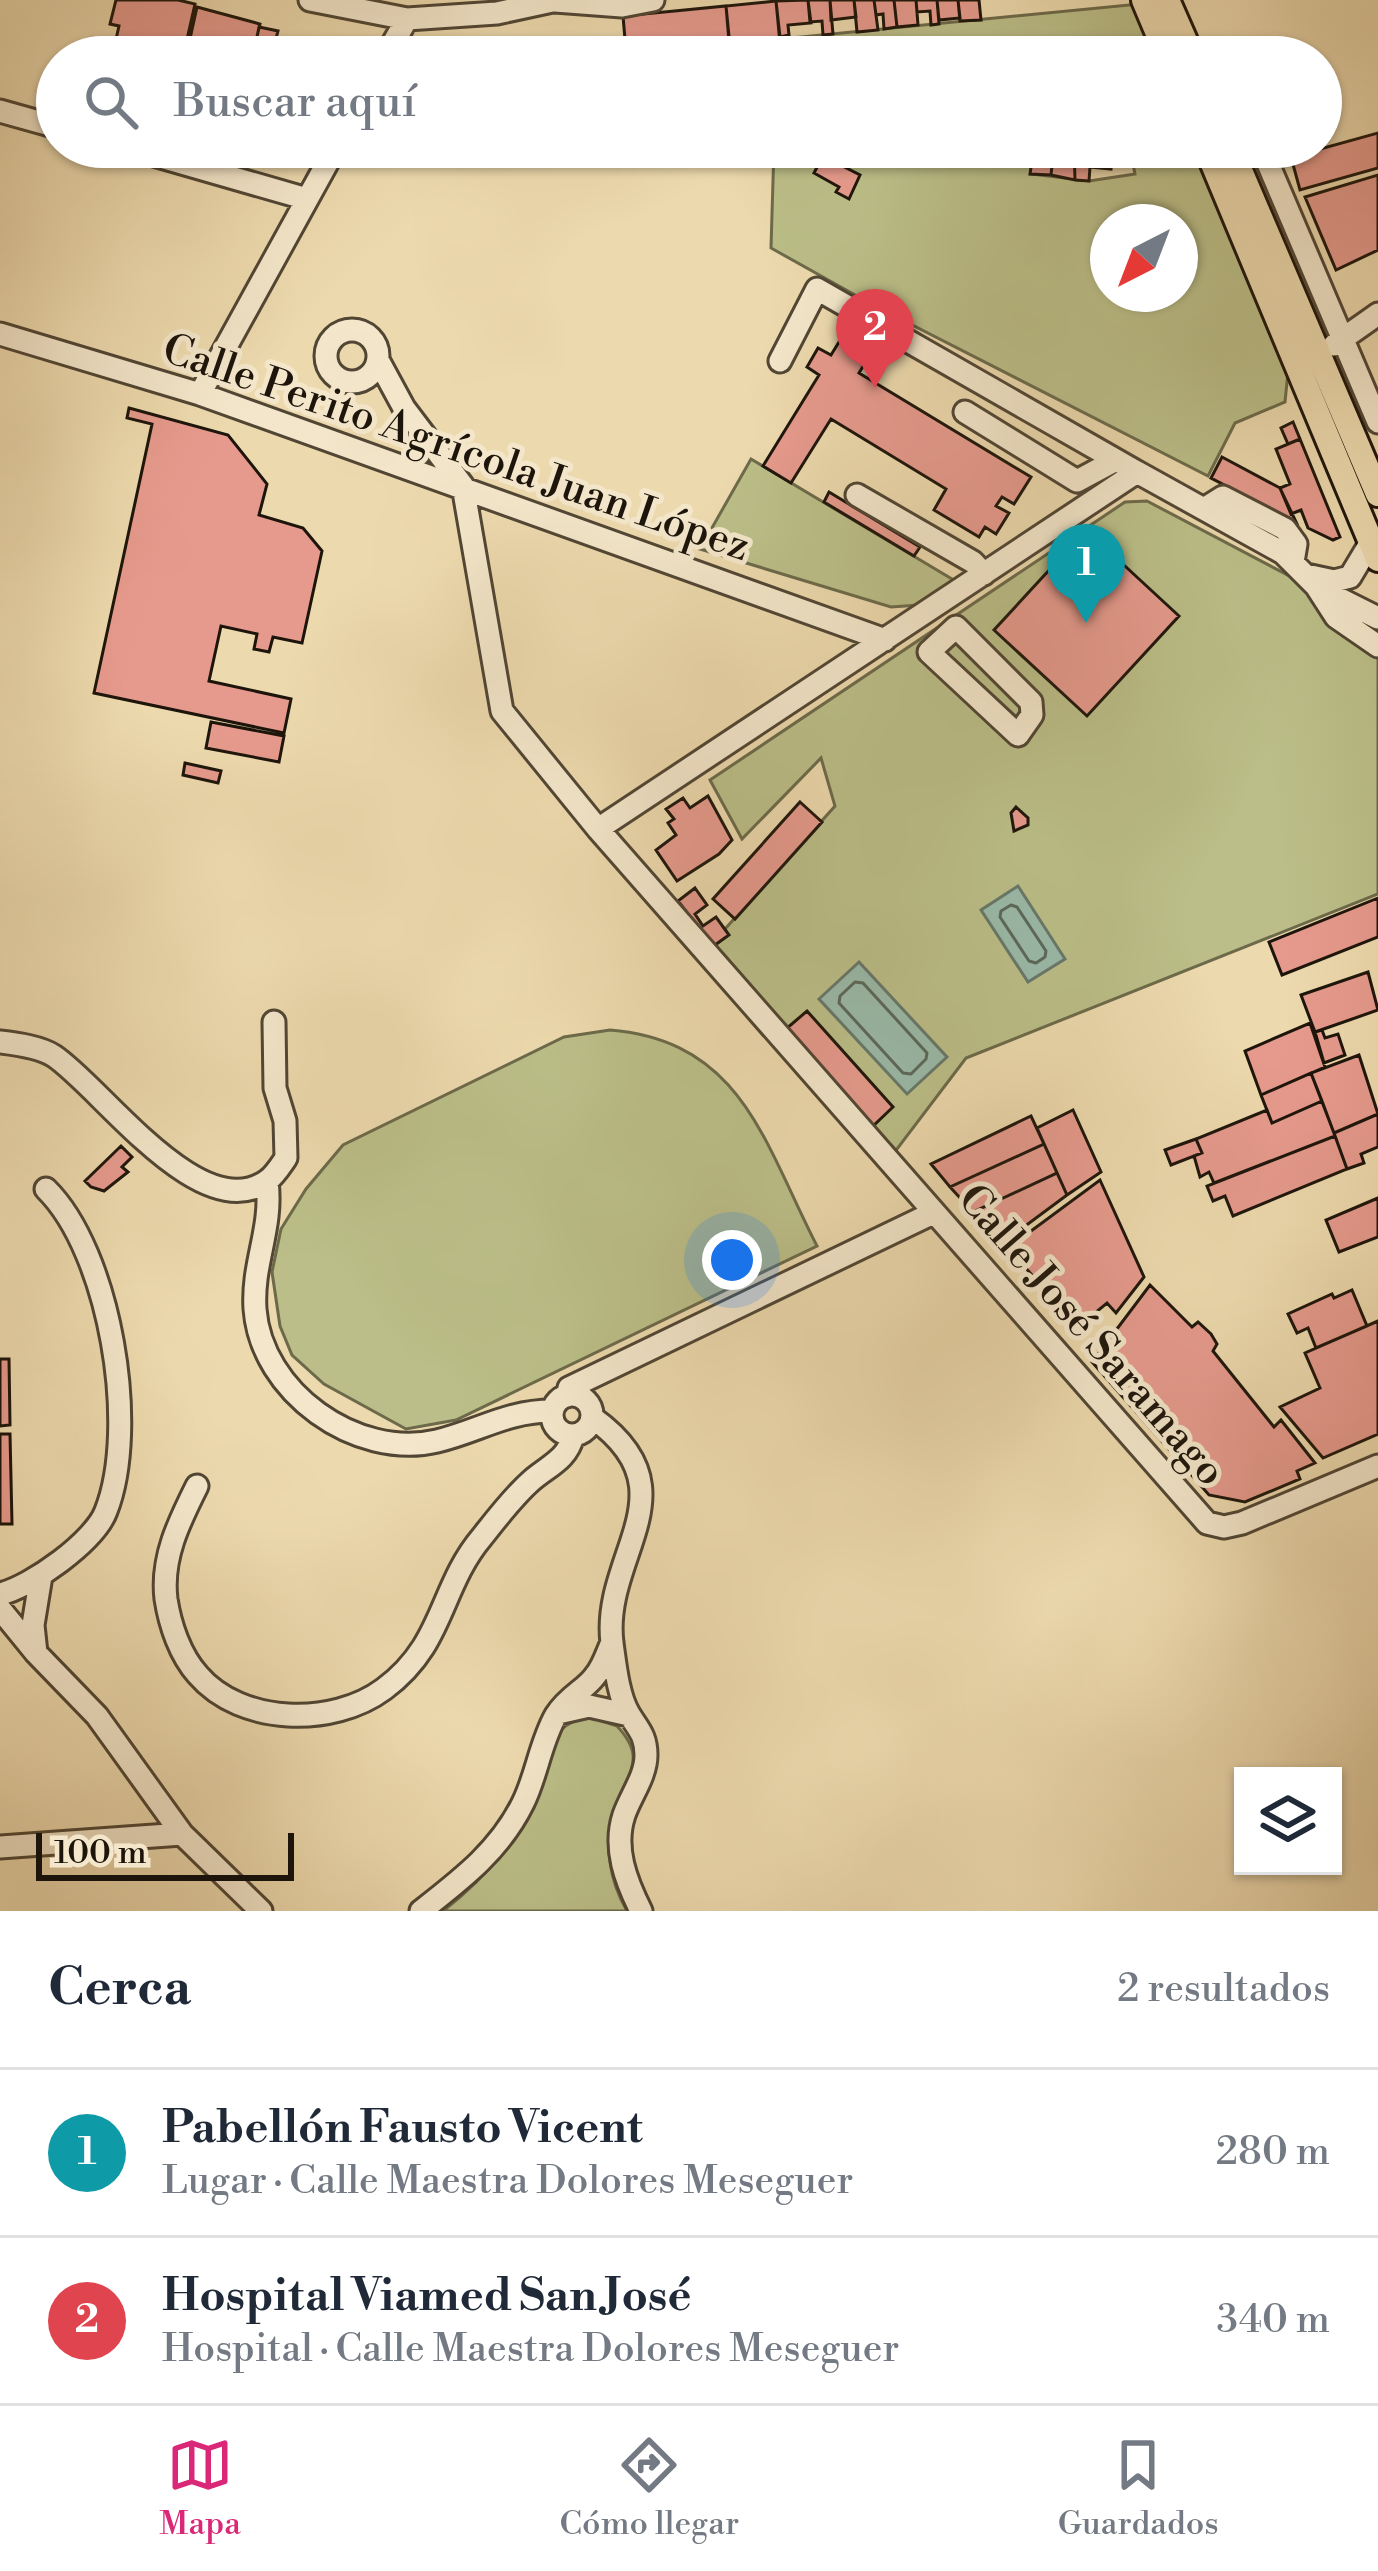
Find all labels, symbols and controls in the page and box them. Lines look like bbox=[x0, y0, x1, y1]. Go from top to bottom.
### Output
search box bbox=[36, 36, 1342, 168]
icon: search bbox=[78, 69, 144, 135]
text: Buscar aquí bbox=[174, 74, 416, 131]
north arrow bbox=[1090, 204, 1198, 312]
pin: 2 bbox=[836, 289, 914, 388]
street label: Calle Perito Agrícola Juan López bbox=[155, 323, 757, 575]
pin: 1 bbox=[1047, 524, 1125, 623]
street label: Calle José Saramago bbox=[945, 1174, 1237, 1498]
your location bbox=[702, 1230, 762, 1290]
map controls bbox=[1234, 1767, 1342, 1875]
button: layers bbox=[1234, 1767, 1342, 1875]
scale bar bbox=[36, 1827, 294, 1880]
text: 100 m bbox=[54, 1833, 147, 1874]
text: Cerca bbox=[48, 1957, 191, 2021]
text: 2 resultados bbox=[1117, 1965, 1330, 2014]
text: Pabellón Fausto Vicent bbox=[162, 2100, 643, 2157]
text: 1 bbox=[78, 2128, 96, 2177]
text: 280 m bbox=[1216, 2128, 1330, 2177]
text: Lugar · Calle Maestra Dolores Meseguer bbox=[162, 2157, 853, 2206]
text: Hospital Viamed San José bbox=[162, 2268, 691, 2325]
text: 2 bbox=[75, 2296, 99, 2345]
text: 340 m bbox=[1217, 2296, 1330, 2345]
text: Hospital · Calle Maestra Dolores Meseguer bbox=[162, 2325, 899, 2374]
tab: Mapa bbox=[159, 2432, 241, 2545]
tab: Cómo llegar bbox=[559, 2432, 739, 2545]
tab: Guardados bbox=[1058, 2432, 1219, 2545]

